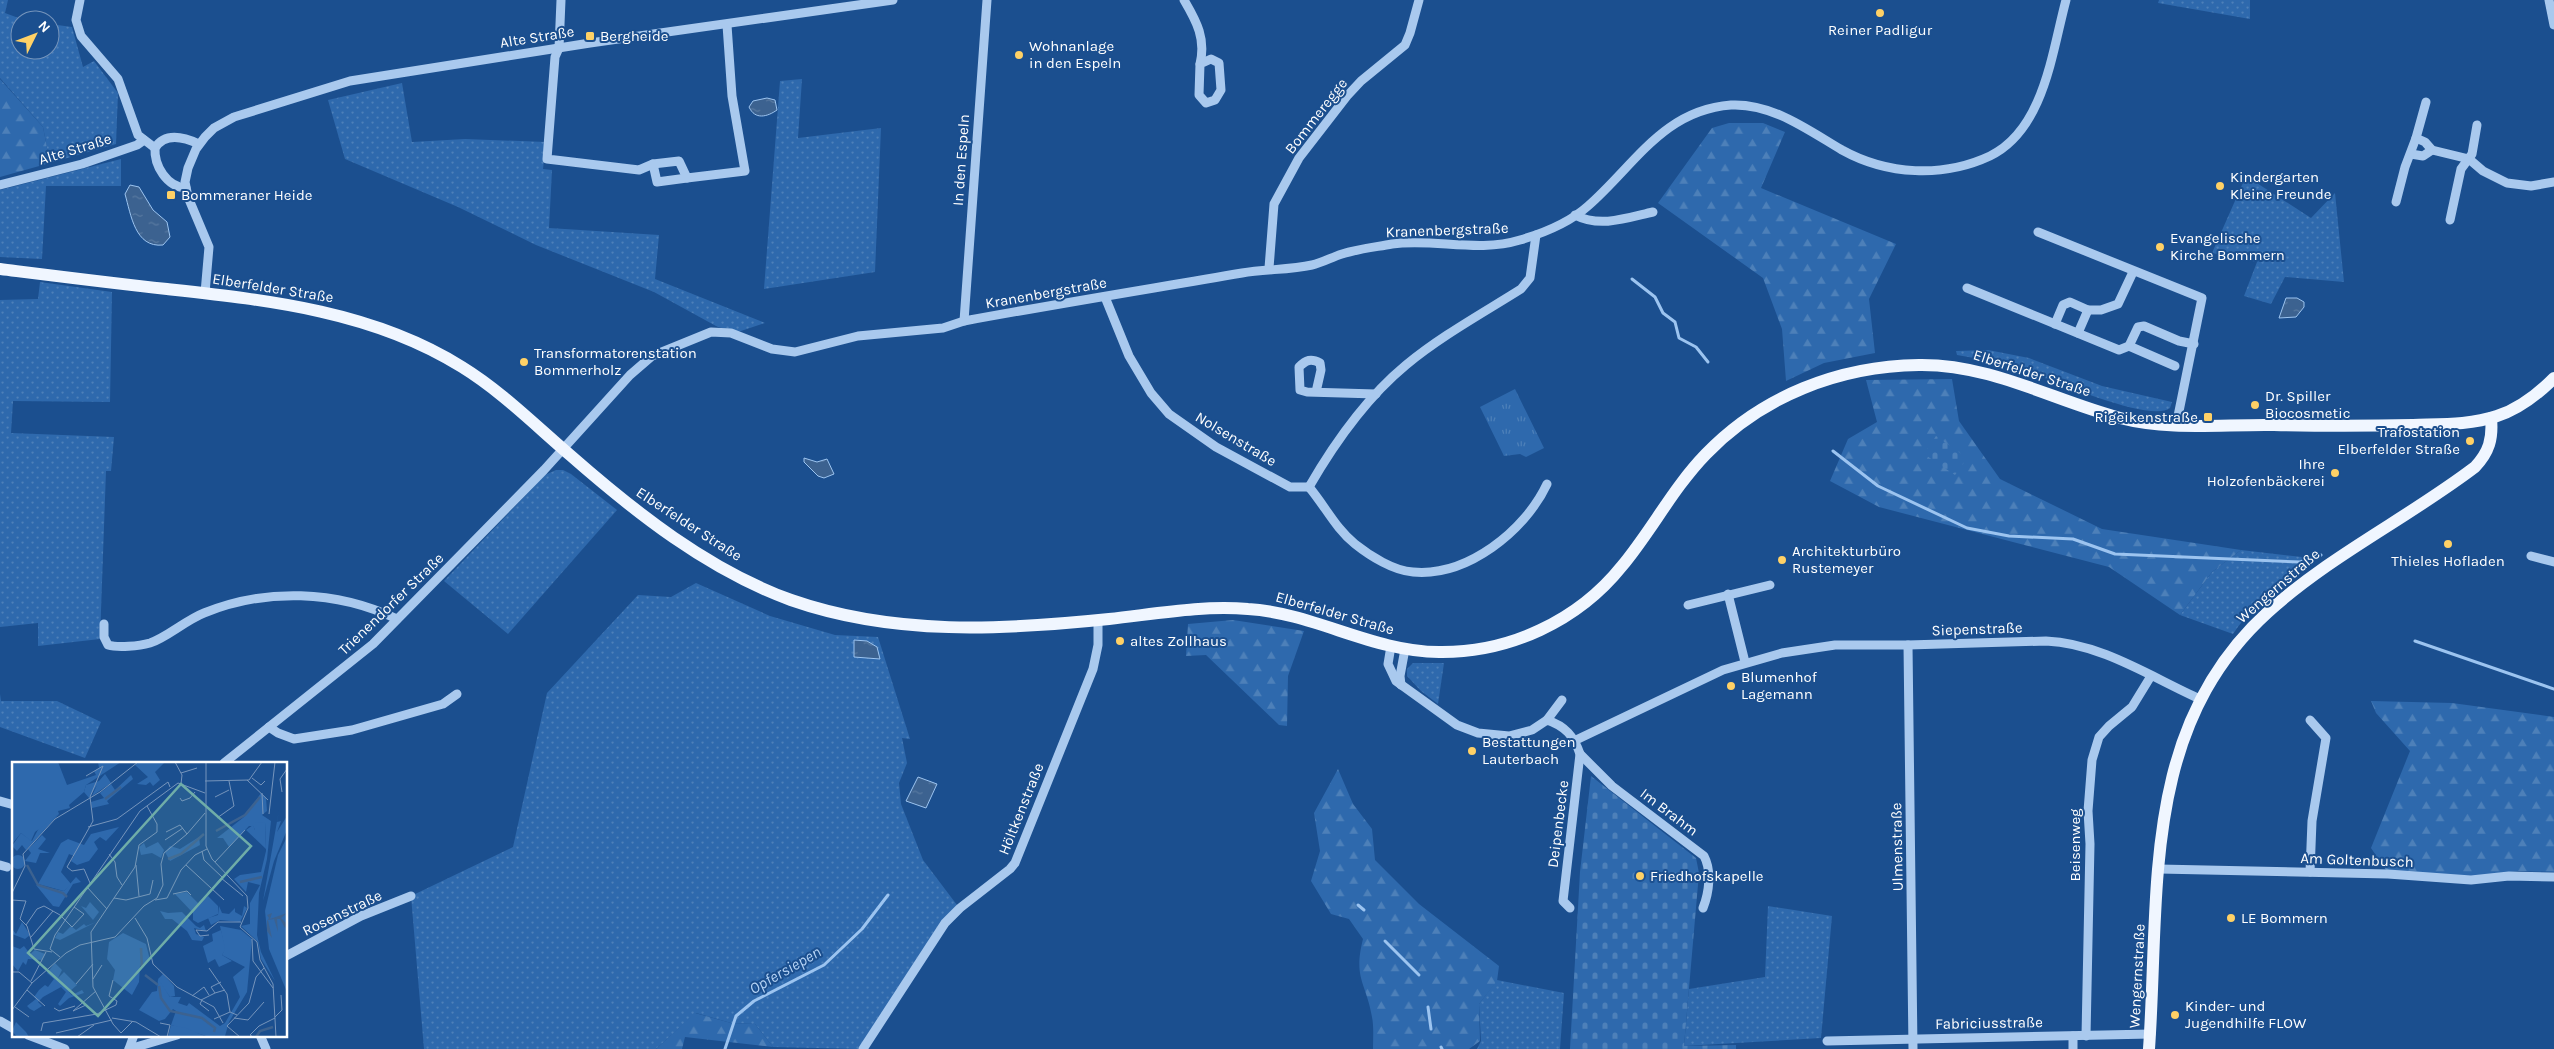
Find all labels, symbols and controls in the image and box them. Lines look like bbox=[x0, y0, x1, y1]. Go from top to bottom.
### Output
marker: Reiner Padligur bbox=[1874, 7, 1886, 19]
north arrow bbox=[10, 10, 60, 60]
text: N bbox=[35, 17, 54, 36]
place label: Reiner Padligur bbox=[1828, 21, 1933, 39]
street label: Alte Straße bbox=[499, 22, 575, 52]
place label: Bergheide bbox=[600, 27, 669, 45]
marker: Bergheide bbox=[584, 30, 596, 42]
place label: Wohnanlage in den Espeln bbox=[1029, 37, 1121, 72]
marker: Wohnanlage in den Espeln bbox=[1013, 49, 1025, 61]
street label: Bommeregge bbox=[1281, 75, 1351, 157]
street label: In den Espeln bbox=[949, 113, 973, 207]
street label: Alte Straße bbox=[36, 129, 114, 169]
place label: Kindergarten Kleine Freunde bbox=[2230, 168, 2332, 203]
marker: Kindergarten Kleine Freunde bbox=[2214, 180, 2226, 192]
place label: Bommeraner Heide bbox=[181, 186, 313, 204]
marker: Bommeraner Heide bbox=[165, 189, 177, 201]
street label: Kranenbergstraße bbox=[1385, 219, 1509, 241]
place label: Evangelische Kirche Bommern bbox=[2170, 229, 2285, 264]
marker: Evangelische Kirche Bommern bbox=[2154, 241, 2166, 253]
street label: Elberfelder Straße bbox=[211, 270, 335, 306]
street label: Kranenbergstraße bbox=[984, 273, 1108, 313]
place label: Transformatorenstation Bommerholz bbox=[534, 344, 697, 379]
street label: Elberfelder Straße bbox=[1971, 346, 2093, 400]
marker: Transformatorenstation Bommerholz bbox=[518, 356, 530, 368]
place label: Dr. Spiller Biocosmetic bbox=[2265, 387, 2350, 422]
marker: Dr. Spiller Biocosmetic bbox=[2249, 399, 2261, 411]
street label: Nolsenstraße bbox=[1192, 408, 1280, 470]
place label: Rigeikenstraße bbox=[2094, 408, 2198, 426]
marker: Rigeikenstraße bbox=[2202, 411, 2214, 423]
place label: Trafostation Elberfelder Straße bbox=[2337, 423, 2460, 458]
marker: Trafostation Elberfelder Straße bbox=[2464, 435, 2476, 447]
place label: Ihre Holzofenbäckerei bbox=[2207, 455, 2325, 490]
marker: Ihre Holzofenbäckerei bbox=[2329, 467, 2341, 479]
street label: Elberfelder Straße bbox=[633, 483, 745, 565]
marker: Thieles Hofladen bbox=[2442, 538, 2454, 550]
place label: Architekturbüro Rustemeyer bbox=[1792, 542, 1901, 577]
street label: Wengernstraße bbox=[2233, 545, 2323, 627]
street label: Trienendorfer Straße bbox=[335, 549, 447, 659]
place label: Thieles Hofladen bbox=[2391, 552, 2505, 570]
marker: Architekturbüro Rustemeyer bbox=[1776, 554, 1788, 566]
street label: Elberfelder Straße bbox=[1274, 587, 1396, 639]
street label: Siepenstraße bbox=[1931, 618, 2023, 640]
place label: altes Zollhaus bbox=[1130, 632, 1227, 650]
marker: altes Zollhaus bbox=[1114, 635, 1126, 647]
place label: Blumenhof Lagemann bbox=[1741, 668, 1818, 703]
marker: Blumenhof Lagemann bbox=[1725, 680, 1737, 692]
place label: Bestattungen Lauterbach bbox=[1482, 733, 1575, 768]
marker: Bestattungen Lauterbach bbox=[1466, 745, 1478, 757]
street label: Höltkenstraße bbox=[994, 760, 1048, 858]
inset map bbox=[12, 762, 288, 1036]
street label: Deipenbecke bbox=[1544, 779, 1572, 869]
street label: Im Brahm bbox=[1636, 784, 1702, 840]
street label: Ulmenstraße bbox=[1887, 802, 1907, 892]
street label: Beisenweg bbox=[2066, 808, 2084, 882]
street label: Am Goltenbusch bbox=[2300, 849, 2414, 871]
place label: Friedhofskapelle bbox=[1650, 867, 1764, 885]
marker: Friedhofskapelle bbox=[1634, 870, 1646, 882]
street label: Rosenstraße bbox=[299, 886, 385, 940]
place label: LE Bommern bbox=[2241, 909, 2328, 927]
marker: LE Bommern bbox=[2225, 912, 2237, 924]
street label: Wengernstraße bbox=[2125, 923, 2149, 1029]
water label: Opfersiepen bbox=[746, 942, 824, 998]
place label: Kinder- und Jugendhilfe FLOW bbox=[2185, 997, 2307, 1032]
marker: Kinder- und Jugendhilfe FLOW bbox=[2169, 1009, 2181, 1021]
street label: Fabriciusstraße bbox=[1935, 1013, 2043, 1033]

